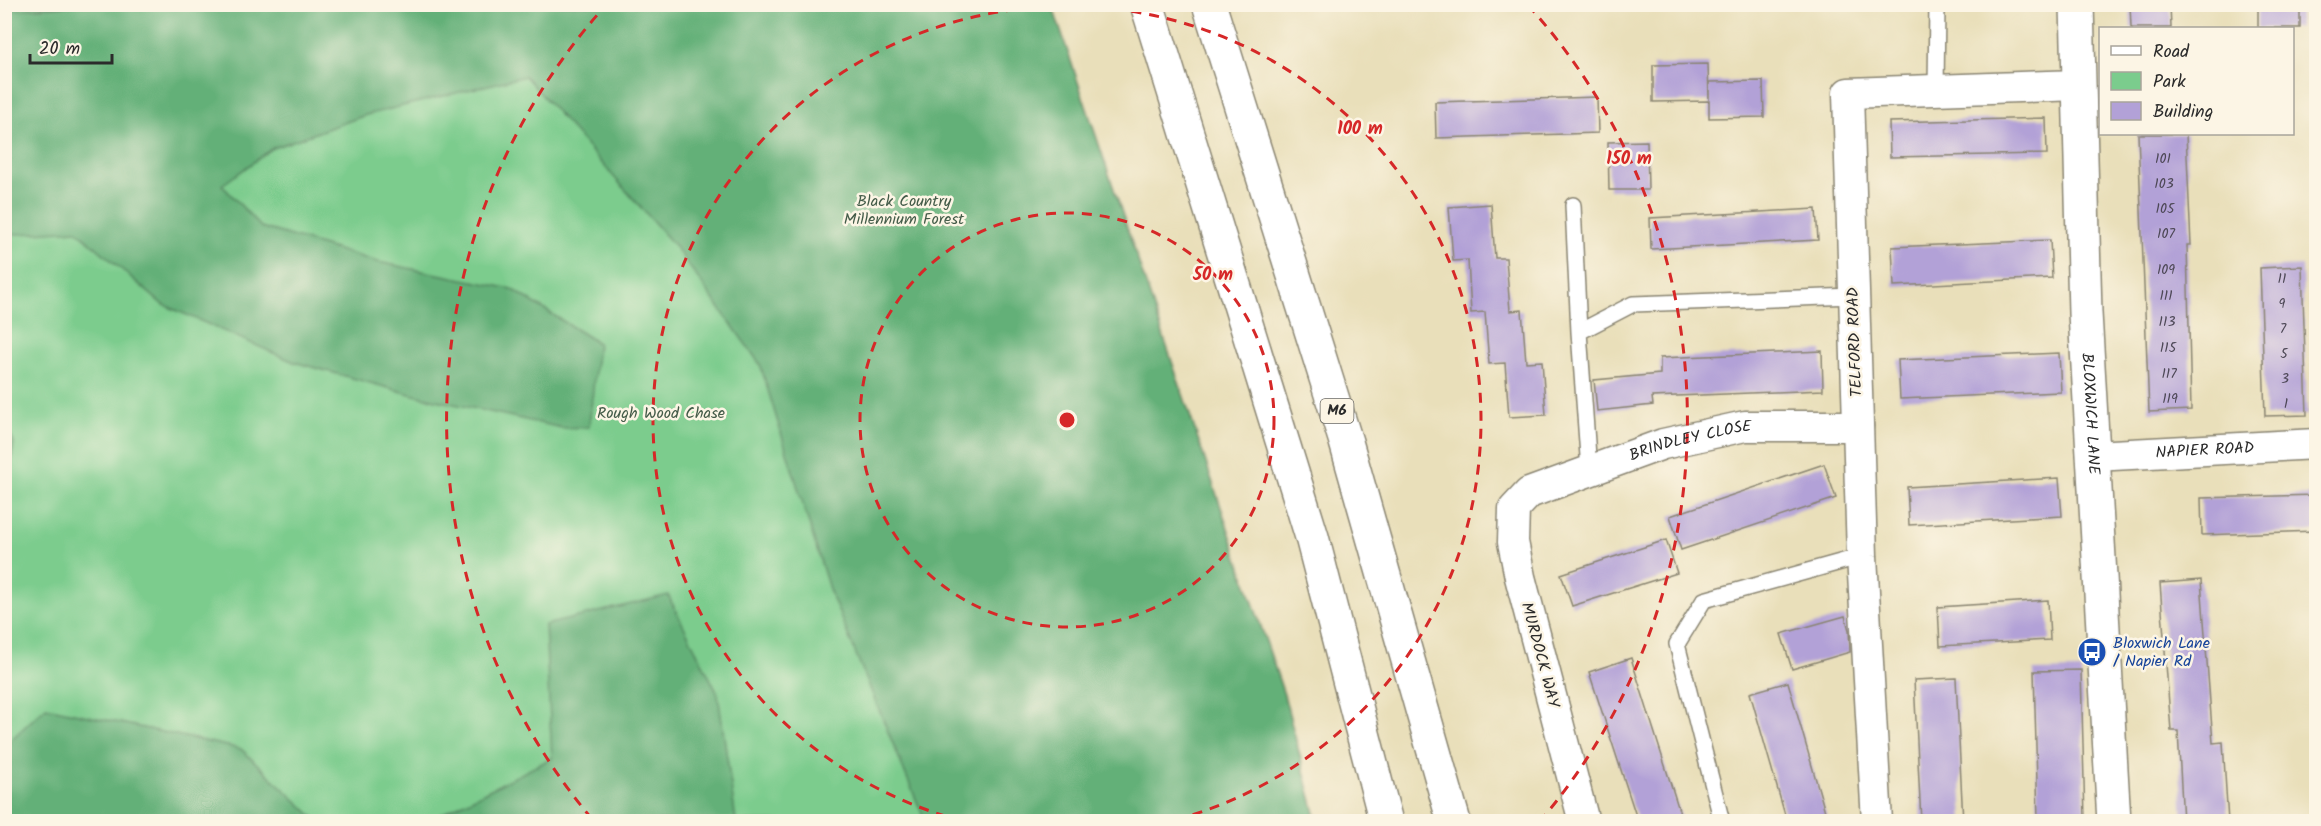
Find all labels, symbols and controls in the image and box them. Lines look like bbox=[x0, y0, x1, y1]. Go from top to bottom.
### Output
scale bar bbox=[30, 27, 112, 65]
legend bbox=[2099, 27, 2294, 135]
text: 20 m bbox=[39, 35, 80, 64]
text: Road bbox=[2153, 38, 2190, 67]
text: Park bbox=[2153, 68, 2186, 97]
text: Building bbox=[2153, 98, 2213, 127]
text: 100 m bbox=[1337, 115, 1383, 144]
text: 150 m bbox=[1606, 145, 1652, 174]
house number: 101 bbox=[2155, 148, 2171, 170]
house number: 103 bbox=[2154, 173, 2174, 195]
park label: Black Country Millennium Forest bbox=[844, 189, 965, 232]
house number: 105 bbox=[2156, 198, 2176, 220]
house number: 107 bbox=[2157, 223, 2175, 245]
house number: 109 bbox=[2157, 259, 2175, 281]
text: 50 m bbox=[1192, 261, 1233, 290]
house number: 11 bbox=[2278, 268, 2286, 290]
house number: 111 bbox=[2159, 285, 2173, 307]
street label: TELFORD ROAD bbox=[1841, 287, 1869, 397]
house number: 9 bbox=[2279, 293, 2286, 315]
house number: 113 bbox=[2159, 311, 2175, 333]
house number: 7 bbox=[2280, 318, 2287, 340]
house number: 115 bbox=[2160, 337, 2178, 359]
house number: 5 bbox=[2280, 343, 2289, 365]
street label: BLOXWICH LANE bbox=[2075, 352, 2107, 476]
house number: 117 bbox=[2161, 363, 2177, 385]
house number: 3 bbox=[2281, 368, 2289, 390]
house number: 119 bbox=[2162, 388, 2178, 410]
house number: 1 bbox=[2284, 393, 2288, 415]
road number: M6 bbox=[1320, 399, 1354, 423]
park label: Rough Wood Chase bbox=[597, 401, 725, 426]
centre of rings bbox=[1057, 410, 1077, 430]
street label: BRINDLEY CLOSE bbox=[1626, 414, 1752, 468]
street label: NAPIER ROAD bbox=[2155, 435, 2255, 465]
street label: MURDOCK WAY bbox=[1514, 599, 1566, 711]
place label: Bloxwich Lane / Napier Rd bbox=[2113, 631, 2210, 674]
bus stop icon: Bloxwich Lane / Napier Rd bbox=[2076, 636, 2108, 668]

